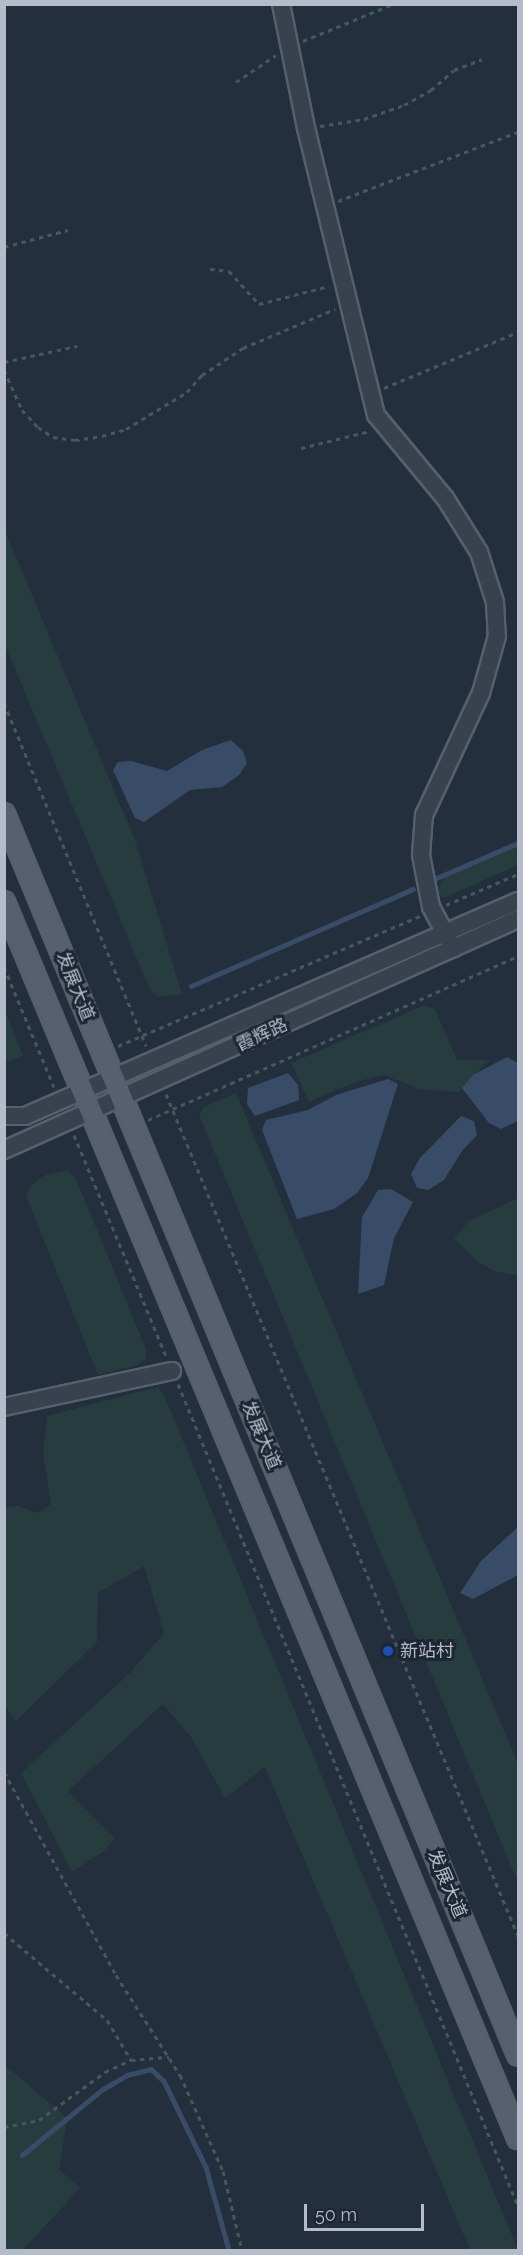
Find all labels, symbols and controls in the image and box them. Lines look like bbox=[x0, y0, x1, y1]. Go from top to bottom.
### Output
street label: 发展大道 bbox=[52, 949, 98, 1023]
street label: 霞辉路 bbox=[233, 1014, 291, 1056]
street label: 发展大道 bbox=[237, 1398, 285, 1472]
place label: 新站村 bbox=[400, 1640, 454, 1662]
marker: 新站村 bbox=[381, 1644, 395, 1658]
street label: 发展大道 bbox=[423, 1847, 471, 1921]
scale bar bbox=[307, 2192, 427, 2230]
text: 50 m bbox=[315, 2204, 357, 2225]

